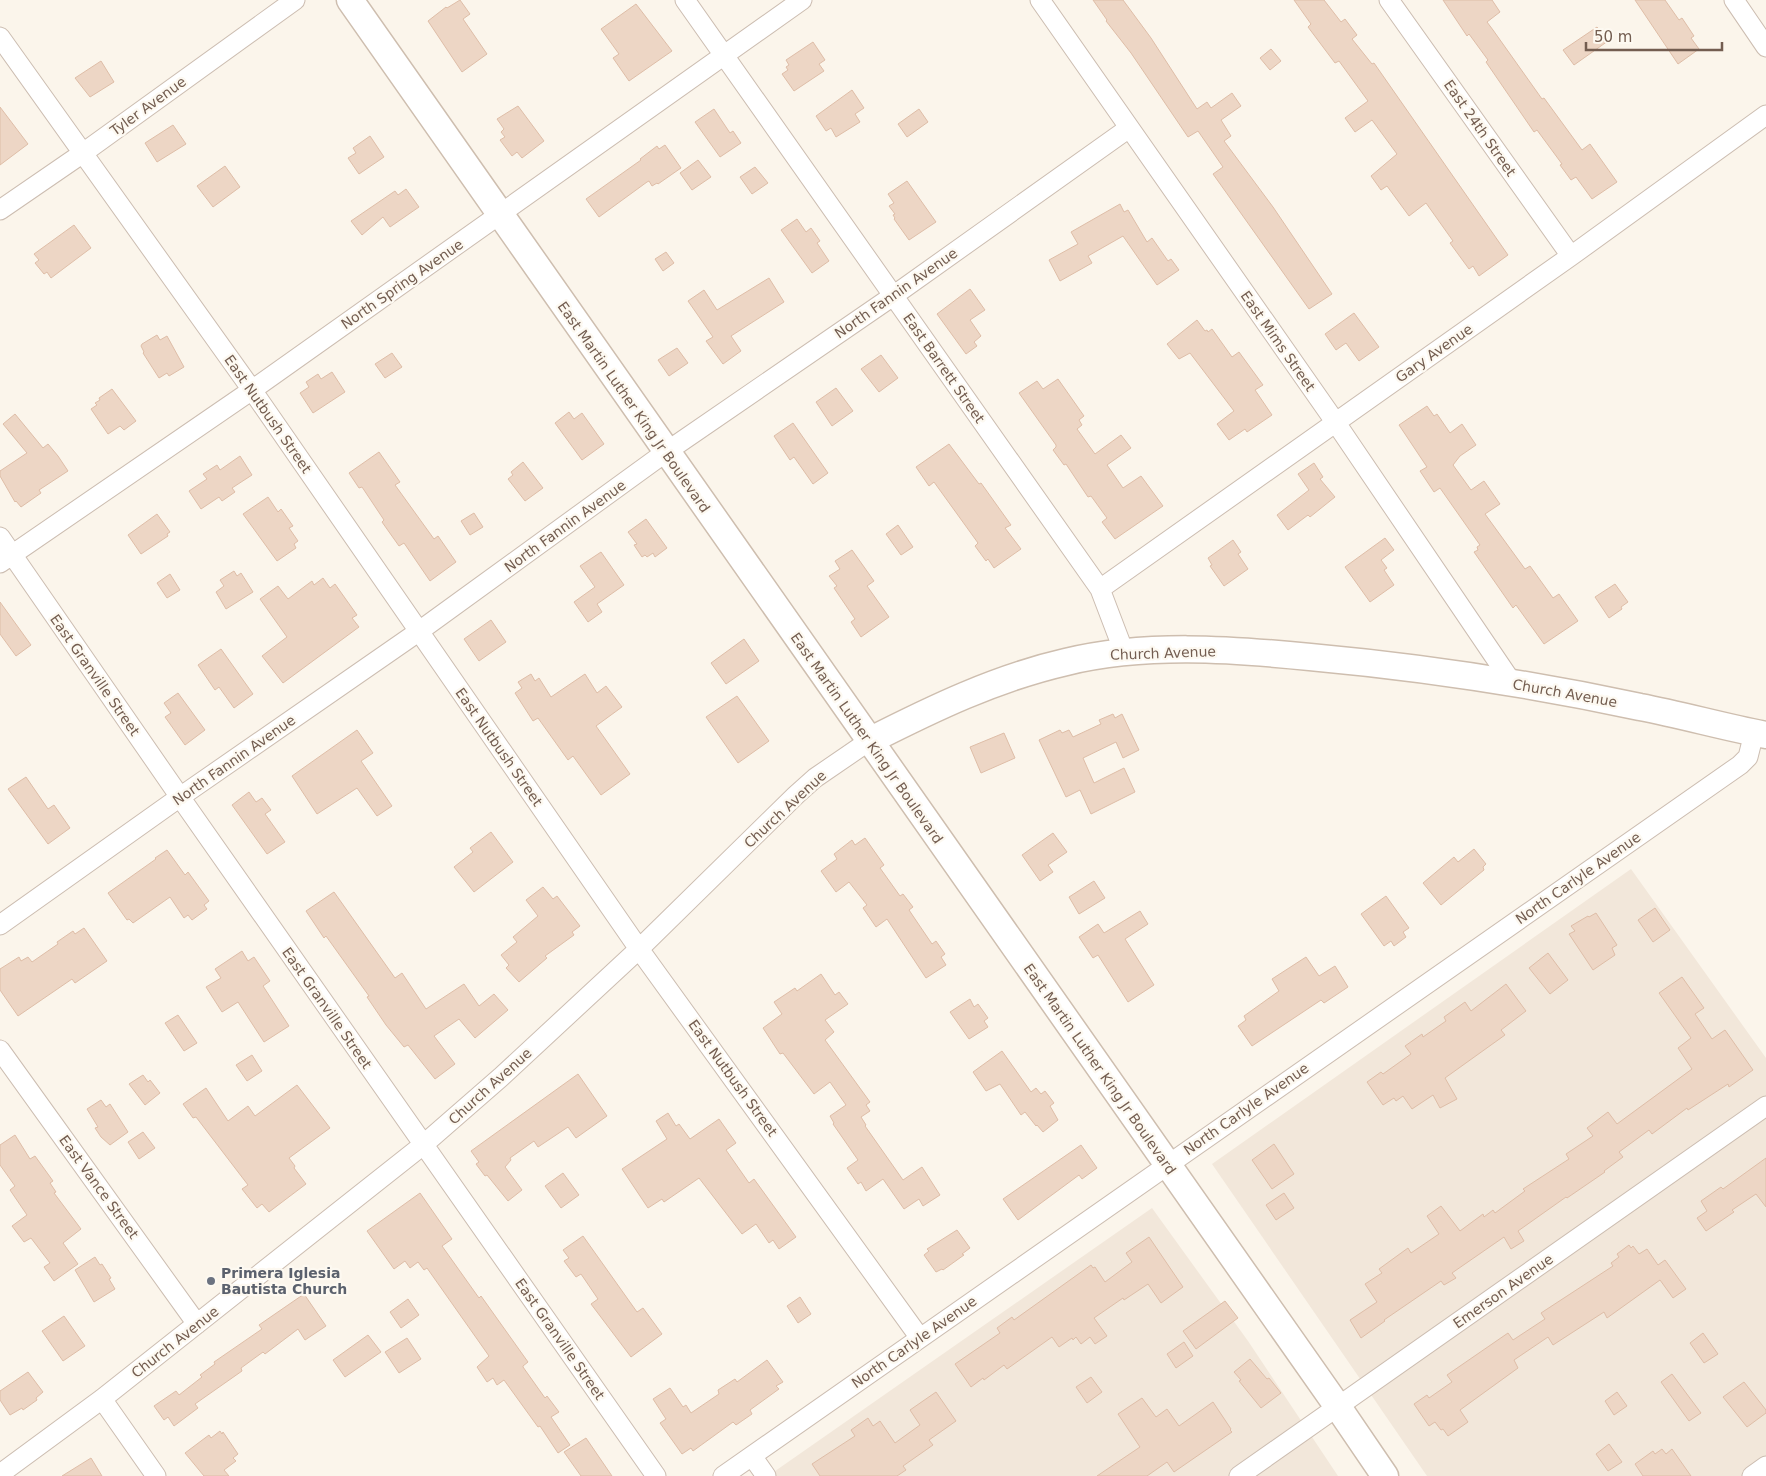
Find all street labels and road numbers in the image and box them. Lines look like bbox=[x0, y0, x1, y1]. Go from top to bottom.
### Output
street label: Tyler Avenue bbox=[106, 73, 189, 139]
street label: East 24th Street bbox=[1441, 77, 1519, 180]
street label: North Spring Avenue bbox=[338, 236, 466, 332]
street label: North Fannin Avenue bbox=[832, 245, 960, 341]
street label: East Mims Street bbox=[1237, 288, 1319, 395]
street label: East Martin Luther King Jr Boulevard bbox=[555, 298, 713, 516]
street label: East Barrett Street bbox=[900, 310, 988, 426]
street label: Gary Avenue bbox=[1393, 321, 1475, 385]
street label: East Nutbush Street bbox=[221, 352, 315, 477]
street label: North Fannin Avenue bbox=[501, 477, 629, 575]
street label: East Granville Street bbox=[47, 611, 143, 739]
street label: East Martin Luther King Jr Boulevard bbox=[788, 629, 946, 847]
street label: Church Avenue bbox=[1110, 643, 1216, 663]
street label: Church Avenue bbox=[1511, 676, 1619, 710]
street label: East Nutbush Street bbox=[452, 685, 546, 810]
street label: North Fannin Avenue bbox=[170, 712, 298, 808]
street label: Church Avenue bbox=[741, 767, 829, 851]
street label: North Carlyle Avenue bbox=[1512, 829, 1644, 927]
street label: East Granville Street bbox=[279, 944, 375, 1072]
street label: East Martin Luther King Jr Boulevard bbox=[1021, 960, 1179, 1178]
street label: East Nutbush Street bbox=[685, 1016, 781, 1140]
street label: Church Avenue bbox=[445, 1045, 535, 1127]
street label: North Carlyle Avenue bbox=[1180, 1060, 1312, 1158]
street label: East Vance Street bbox=[56, 1132, 142, 1242]
street label: Emerson Avenue bbox=[1450, 1251, 1556, 1331]
street label: East Granville Street bbox=[512, 1275, 608, 1403]
street label: North Carlyle Avenue bbox=[848, 1293, 980, 1391]
street label: Church Avenue bbox=[128, 1303, 222, 1381]

